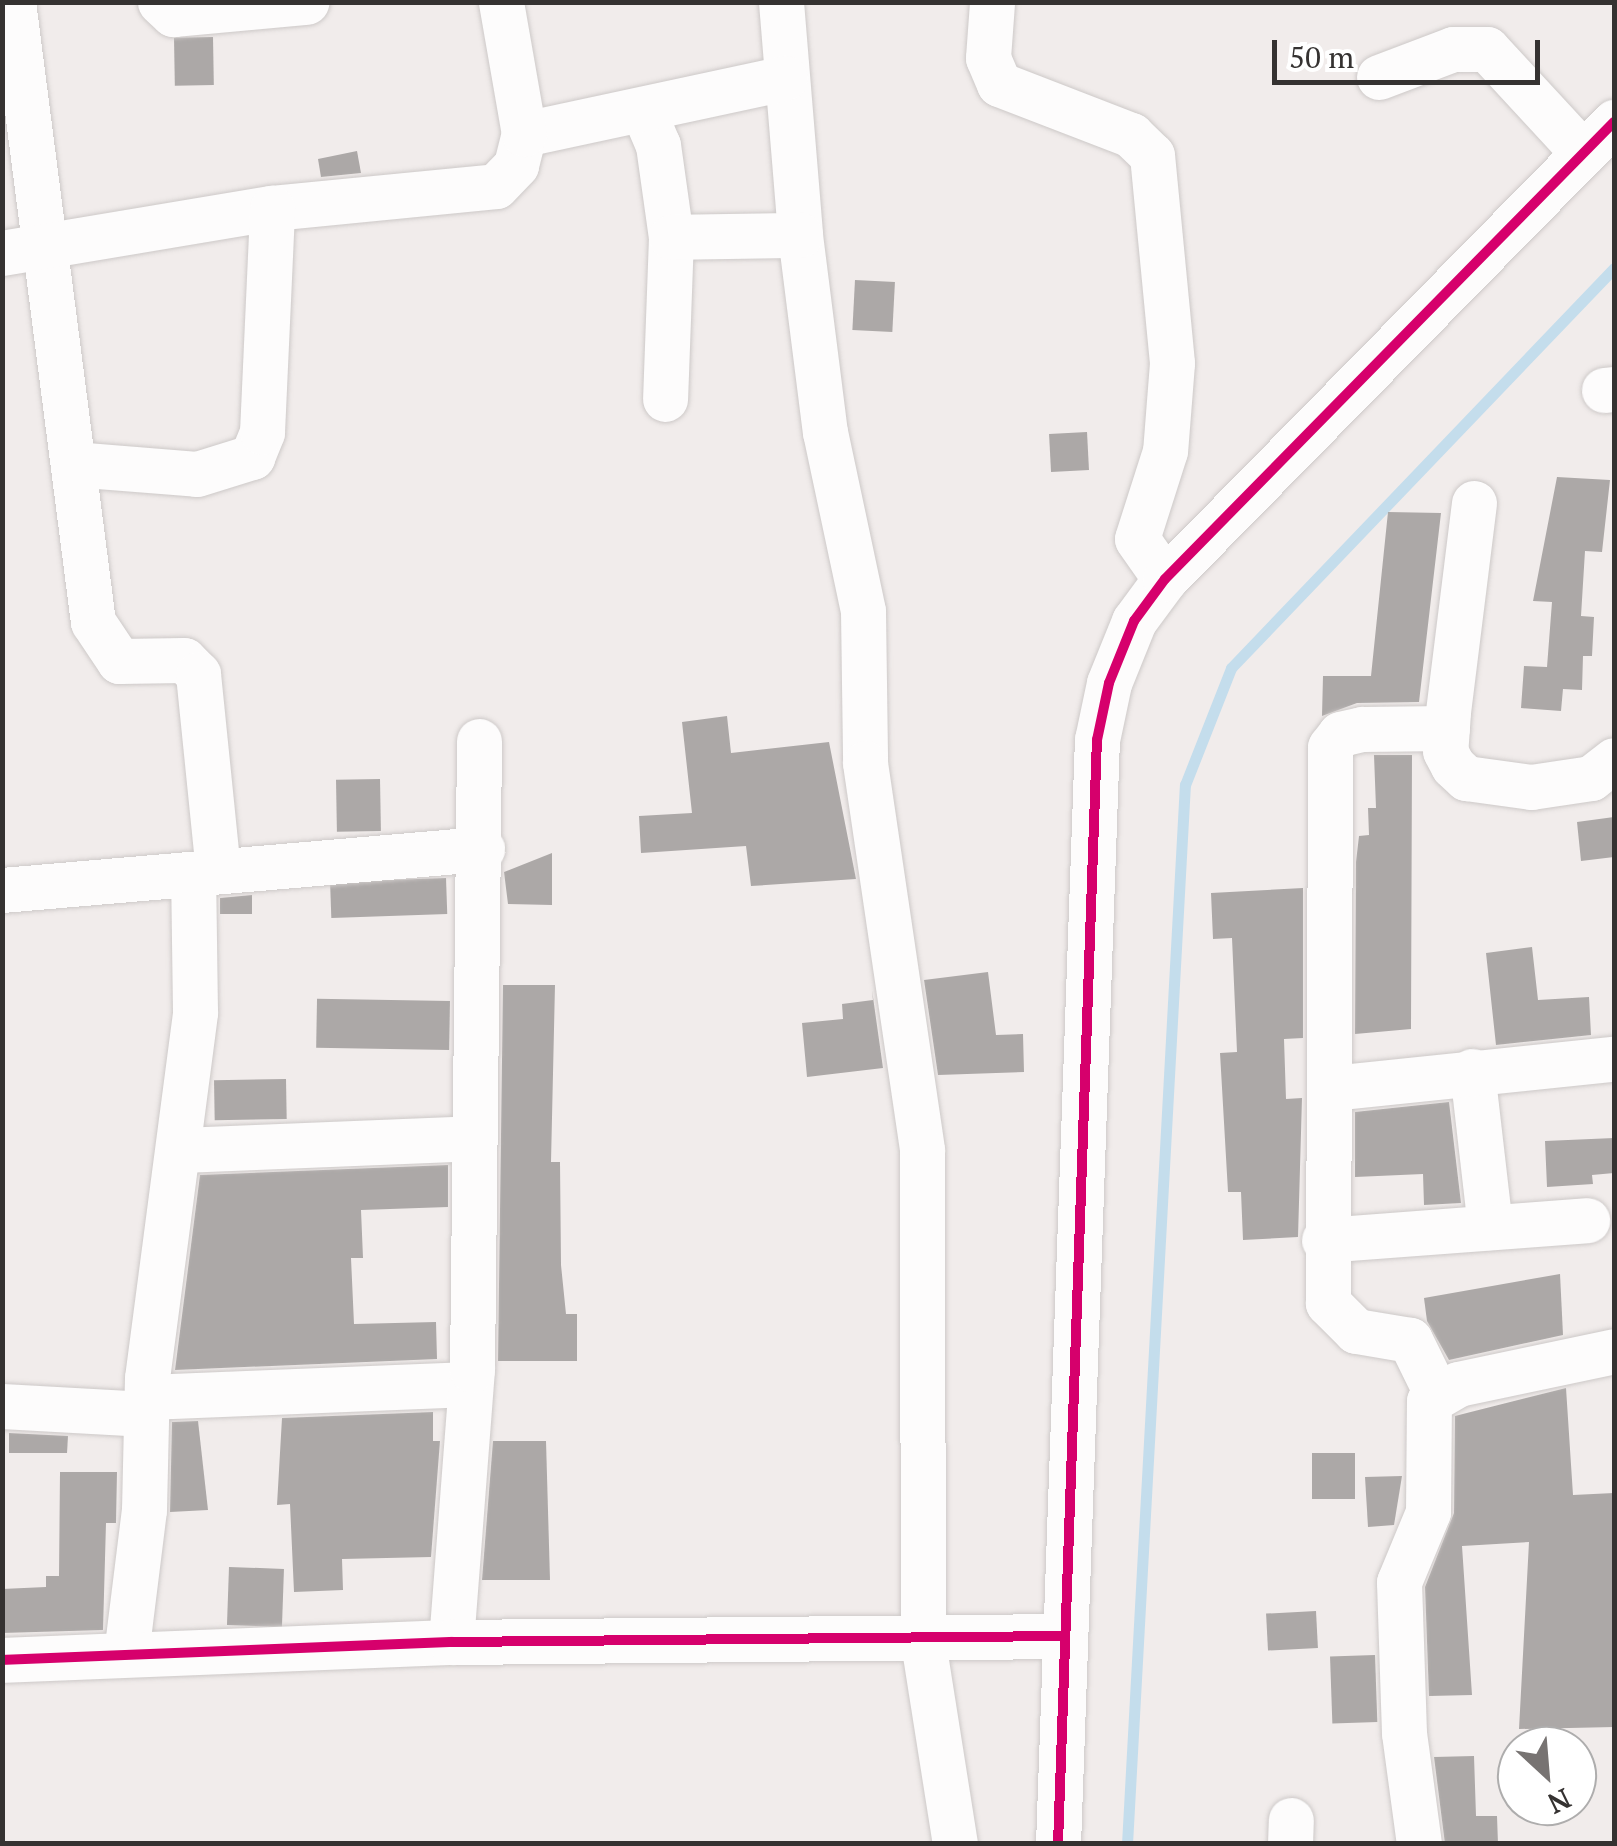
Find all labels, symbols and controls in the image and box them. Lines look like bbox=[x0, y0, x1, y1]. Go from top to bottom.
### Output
scale bar bbox=[1277, 20, 1544, 82]
text: 50 m bbox=[1289, 37, 1354, 77]
north arrow bbox=[1497, 1726, 1597, 1826]
text: N bbox=[1542, 1780, 1577, 1823]

